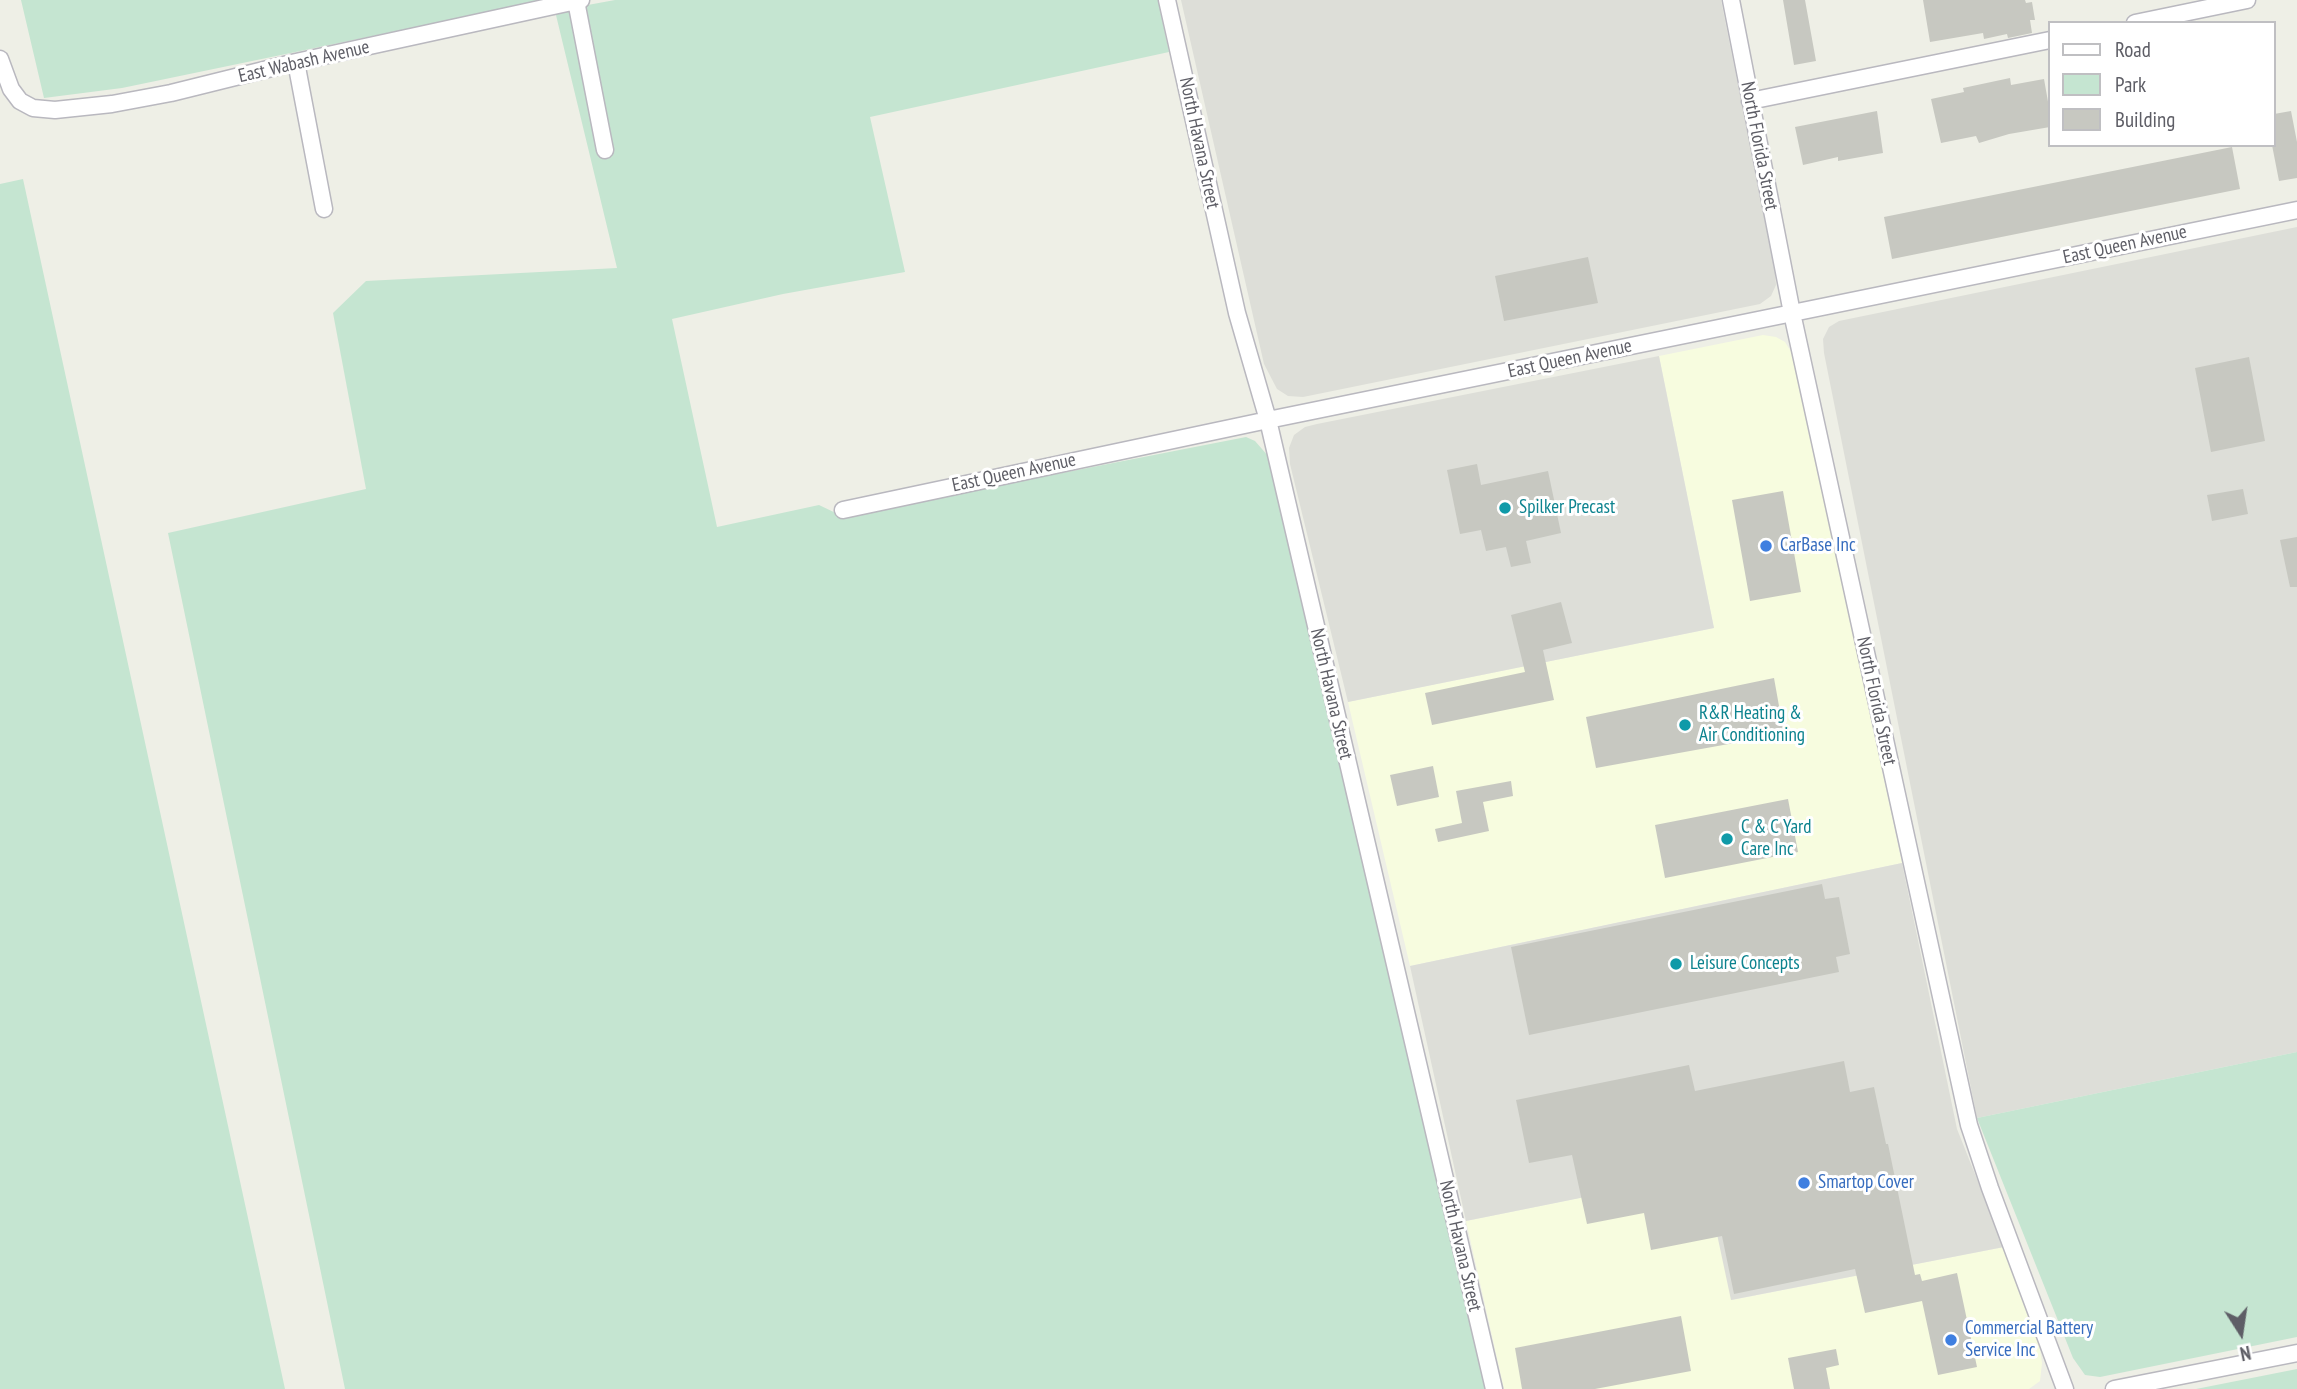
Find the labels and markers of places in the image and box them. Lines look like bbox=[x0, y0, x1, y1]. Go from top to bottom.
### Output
place label: Spilker Precast bbox=[1519, 497, 1615, 519]
marker: Spilker Precast bbox=[1497, 500, 1513, 516]
place label: CarBase Inc bbox=[1780, 535, 1856, 557]
marker: CarBase Inc bbox=[1758, 538, 1774, 554]
place label: R&R Heating & Air Conditioning bbox=[1699, 703, 1805, 747]
marker: R&R Heating & Air Conditioning bbox=[1677, 717, 1693, 733]
place label: C & C Yard Care Inc bbox=[1741, 817, 1812, 861]
marker: C & C Yard Care Inc bbox=[1719, 831, 1735, 847]
place label: Leisure Concepts bbox=[1690, 953, 1800, 975]
marker: Leisure Concepts bbox=[1668, 956, 1684, 972]
place label: Smartop Cover bbox=[1818, 1172, 1914, 1194]
marker: Smartop Cover bbox=[1796, 1175, 1812, 1191]
place label: Commercial Battery Service Inc bbox=[1965, 1318, 2093, 1362]
marker: Commercial Battery Service Inc bbox=[1943, 1332, 1959, 1348]

